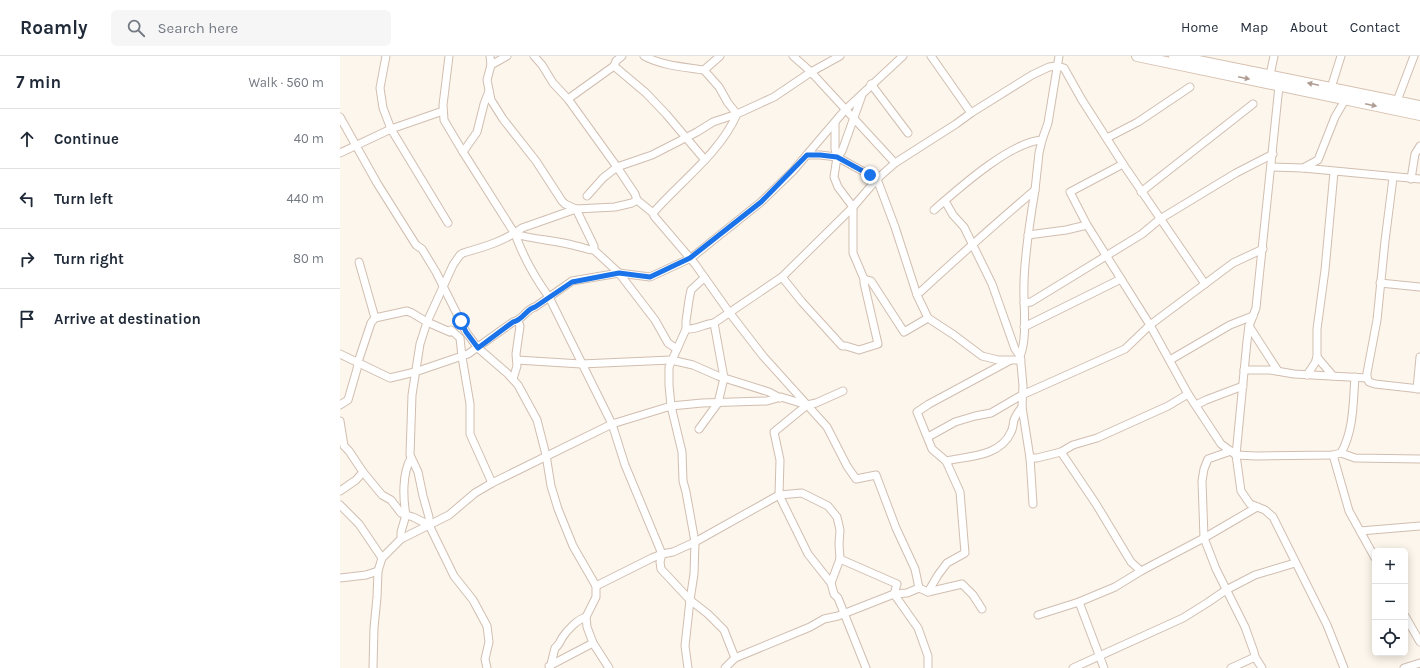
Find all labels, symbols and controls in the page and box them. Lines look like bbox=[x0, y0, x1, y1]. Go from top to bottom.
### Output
search box bbox=[111, 10, 391, 46]
text: Roamly bbox=[20, 17, 87, 39]
icon: search bbox=[125, 17, 147, 39]
text: Search here bbox=[157, 19, 238, 37]
text: Home bbox=[1181, 19, 1218, 36]
text: Map bbox=[1240, 19, 1268, 36]
text: About bbox=[1290, 19, 1328, 36]
text: Contact bbox=[1350, 19, 1400, 36]
text: 7 min bbox=[16, 72, 61, 92]
text: Walk · 560 m bbox=[248, 75, 324, 90]
one-way arrow bbox=[1238, 76, 1250, 82]
one-way arrow bbox=[1307, 81, 1319, 87]
one-way arrow bbox=[1365, 103, 1377, 109]
icon: ahead bbox=[16, 128, 38, 150]
text: Continue bbox=[54, 130, 119, 148]
text: 40 m bbox=[294, 131, 324, 146]
route end bbox=[861, 166, 879, 184]
icon: left bbox=[16, 188, 38, 210]
text: Turn left bbox=[54, 190, 113, 208]
text: 440 m bbox=[287, 191, 324, 206]
icon: right bbox=[16, 248, 38, 270]
text: Turn right bbox=[54, 250, 124, 268]
text: 80 m bbox=[293, 251, 324, 266]
icon: arrive bbox=[16, 308, 38, 330]
text: Arrive at destination bbox=[54, 310, 201, 328]
route start bbox=[452, 312, 470, 330]
map controls bbox=[1372, 548, 1408, 656]
button: + bbox=[1372, 548, 1408, 584]
button: − bbox=[1372, 584, 1408, 620]
button: locate bbox=[1372, 620, 1408, 656]

